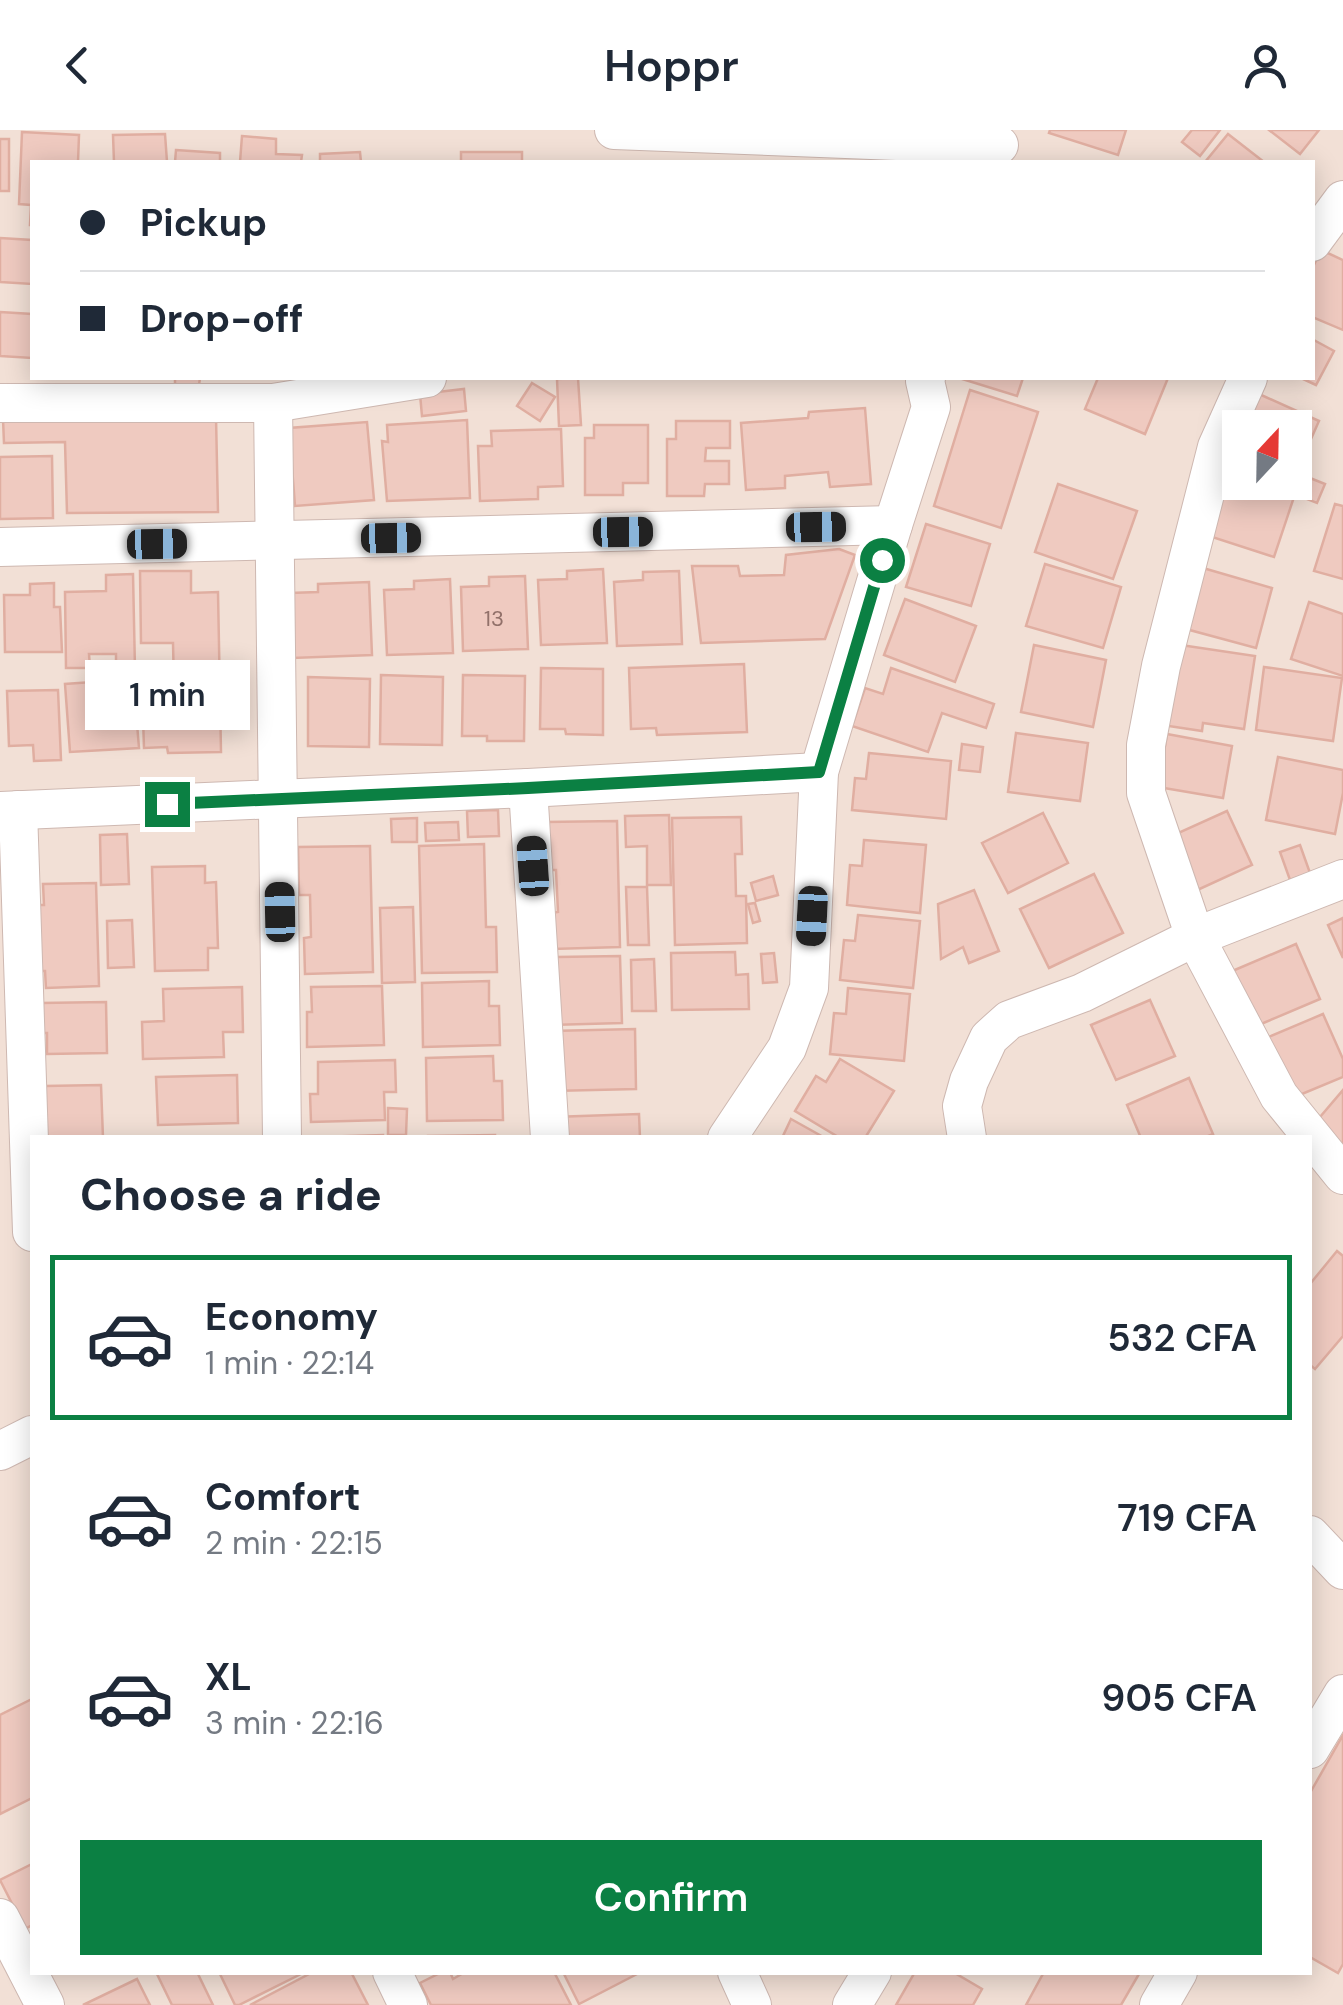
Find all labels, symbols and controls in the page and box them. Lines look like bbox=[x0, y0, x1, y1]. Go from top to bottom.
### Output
text: Hoppr bbox=[604, 36, 739, 95]
icon: back bbox=[50, 38, 105, 93]
icon: person bbox=[1238, 38, 1293, 93]
text: Pickup bbox=[140, 198, 267, 248]
text: Drop-off bbox=[140, 294, 303, 344]
north arrow bbox=[1222, 410, 1312, 500]
map controls bbox=[1222, 410, 1312, 500]
car bbox=[786, 511, 846, 543]
car bbox=[593, 516, 653, 548]
car bbox=[361, 522, 421, 554]
car bbox=[127, 528, 187, 560]
route start bbox=[860, 538, 905, 583]
house number: 13 bbox=[484, 604, 504, 633]
callout: 1 min bbox=[84, 659, 250, 729]
text: 1 min bbox=[129, 674, 206, 716]
route end bbox=[145, 782, 190, 827]
car bbox=[516, 835, 550, 897]
car bbox=[264, 882, 296, 942]
car bbox=[795, 885, 829, 947]
text: Choose a ride bbox=[80, 1165, 382, 1224]
text: Economy bbox=[205, 1292, 378, 1342]
icon: car bbox=[85, 1293, 175, 1383]
text: 532 CFA bbox=[1107, 1313, 1257, 1363]
text: 1 min · 22:14 bbox=[205, 1342, 374, 1384]
text: Comfort bbox=[205, 1472, 361, 1522]
icon: car bbox=[85, 1473, 175, 1563]
text: 719 CFA bbox=[1117, 1493, 1257, 1543]
text: 2 min · 22:15 bbox=[205, 1522, 383, 1564]
text: XL bbox=[205, 1652, 252, 1702]
icon: car bbox=[85, 1653, 175, 1743]
text: 905 CFA bbox=[1101, 1673, 1257, 1723]
text: 3 min · 22:16 bbox=[205, 1702, 384, 1744]
button: Confirm bbox=[80, 1840, 1262, 1955]

